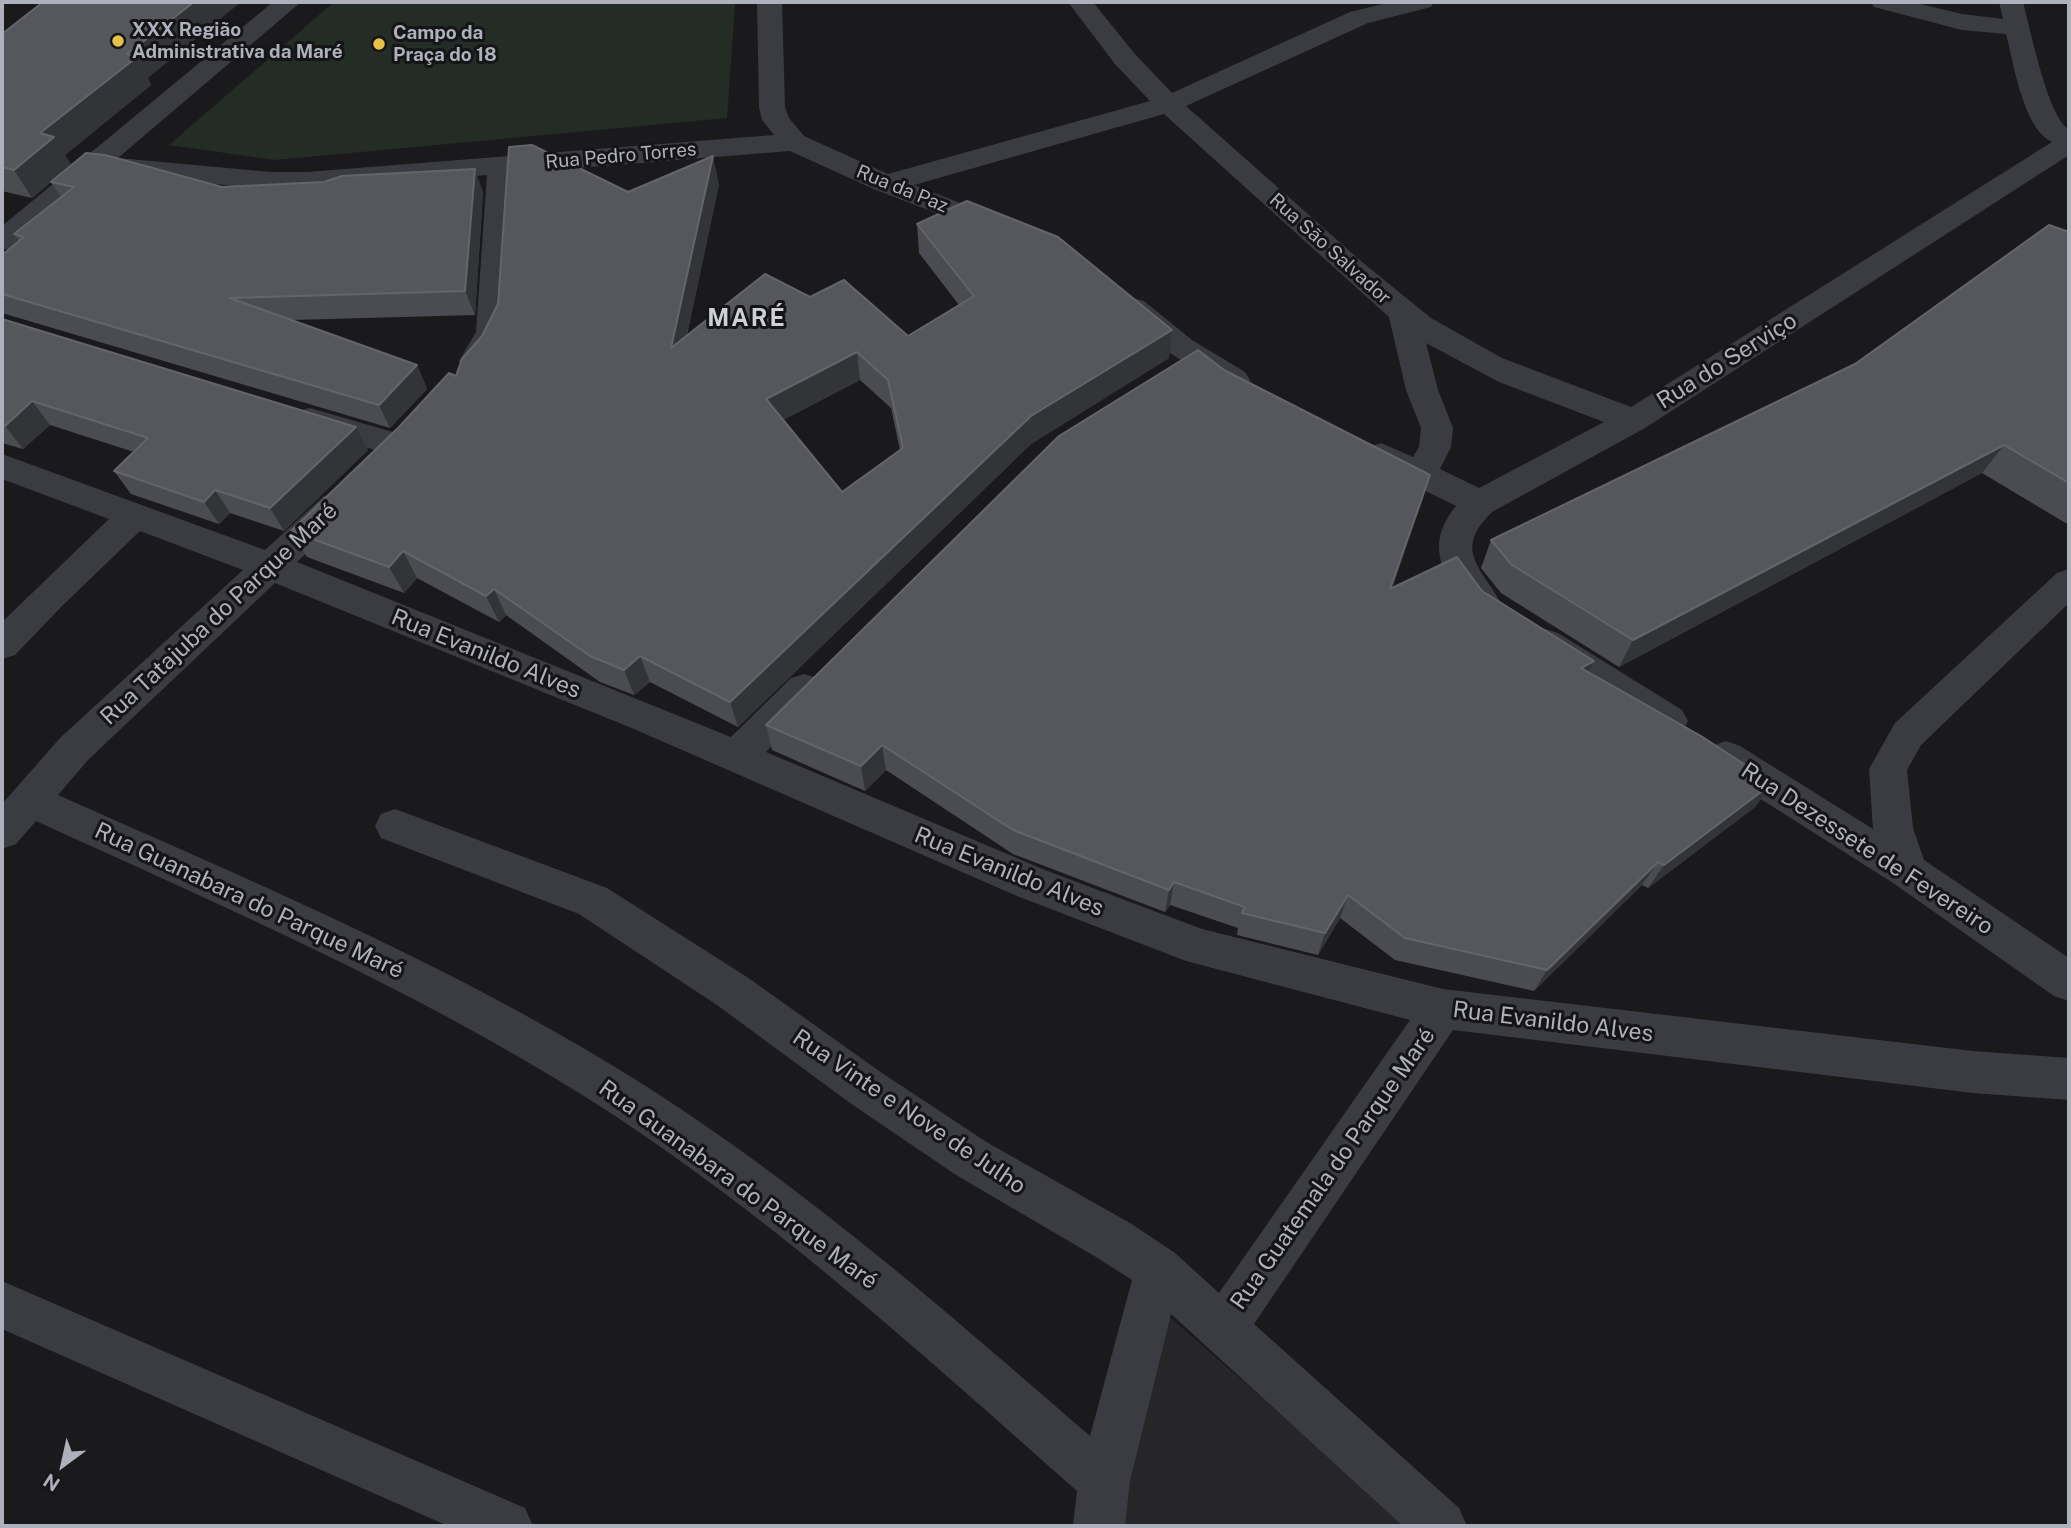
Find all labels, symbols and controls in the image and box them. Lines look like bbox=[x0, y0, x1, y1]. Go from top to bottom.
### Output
place label: XXX Região Administrativa da Maré bbox=[132, 19, 343, 63]
place label: Campo da Praça do 18 bbox=[393, 22, 497, 66]
marker: XXX Região Administrativa da Maré bbox=[110, 33, 126, 49]
marker: Campo da Praça do 18 bbox=[371, 36, 387, 52]
street label: Rua Pedro Torres bbox=[545, 138, 697, 174]
street label: Rua da Paz bbox=[853, 160, 951, 218]
street label: Rua São Salvador bbox=[1265, 189, 1395, 309]
district label: MARÉ bbox=[708, 305, 786, 333]
street label: Rua do Serviço bbox=[1652, 307, 1802, 415]
street label: Rua Tatajuba do Parque Maré bbox=[95, 497, 343, 731]
street label: Rua Evanildo Alves bbox=[387, 603, 585, 705]
street label: Rua Dezessete de Fevereiro bbox=[1736, 757, 1998, 941]
street label: Rua Guanabara do Parque Maré bbox=[90, 817, 408, 985]
street label: Rua Evanildo Alves bbox=[910, 821, 1108, 923]
street label: Rua Evanildo Alves bbox=[1451, 996, 1655, 1048]
street label: Rua Guatemala do Parque Maré bbox=[1225, 1023, 1441, 1315]
street label: Rua Vinte e Nove de Julho bbox=[787, 1024, 1031, 1200]
street label: Rua Guanabara do Parque Maré bbox=[593, 1075, 883, 1295]
north arrow bbox=[28, 1430, 98, 1500]
text: N bbox=[39, 1469, 64, 1496]

